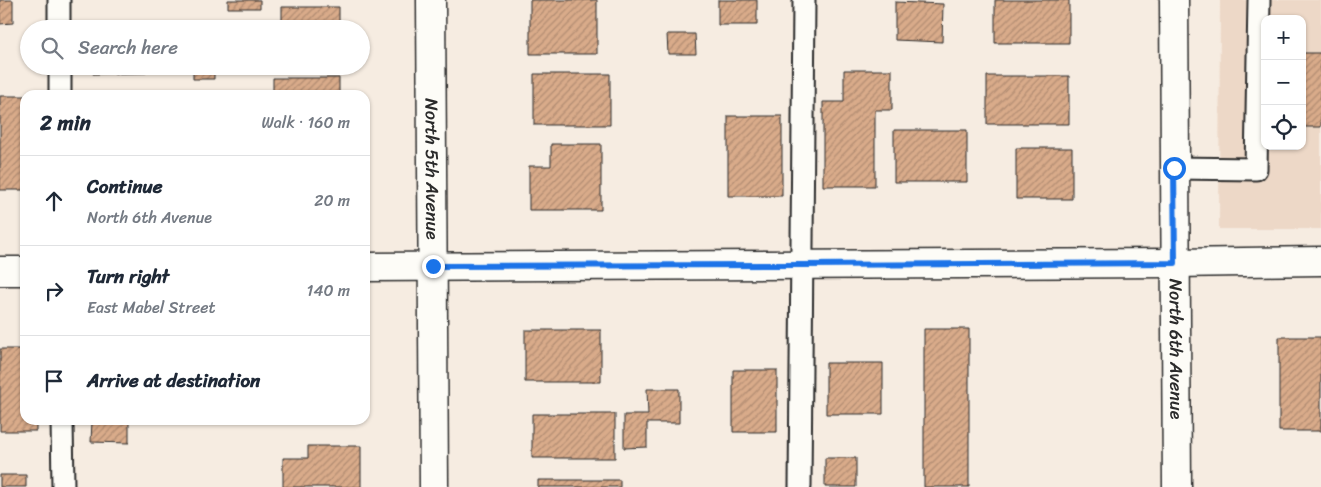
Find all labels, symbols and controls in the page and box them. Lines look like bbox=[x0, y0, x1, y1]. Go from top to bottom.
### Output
map controls bbox=[1261, 15, 1306, 150]
button: + bbox=[1261, 15, 1306, 60]
search box bbox=[20, 20, 370, 75]
text: Search here bbox=[78, 31, 178, 64]
icon: search bbox=[38, 34, 66, 62]
button: − bbox=[1261, 60, 1306, 105]
street label: North 5th Avenue bbox=[416, 98, 448, 240]
text: 2 min bbox=[40, 104, 91, 142]
button: locate bbox=[1261, 105, 1306, 150]
text: Walk · 160 m bbox=[261, 108, 350, 137]
route start bbox=[1163, 157, 1186, 180]
text: Continue bbox=[87, 170, 163, 203]
text: 20 m bbox=[314, 186, 350, 215]
icon: ahead bbox=[40, 187, 68, 215]
text: North 6th Avenue bbox=[87, 203, 212, 232]
route end bbox=[422, 255, 445, 278]
text: Turn right bbox=[87, 260, 169, 293]
text: 140 m bbox=[307, 276, 350, 305]
icon: right bbox=[40, 277, 68, 305]
street label: North 6th Avenue bbox=[1160, 279, 1193, 420]
text: East Mabel Street bbox=[87, 293, 216, 322]
text: Arrive at destination bbox=[87, 364, 260, 397]
icon: arrive bbox=[40, 367, 68, 395]

